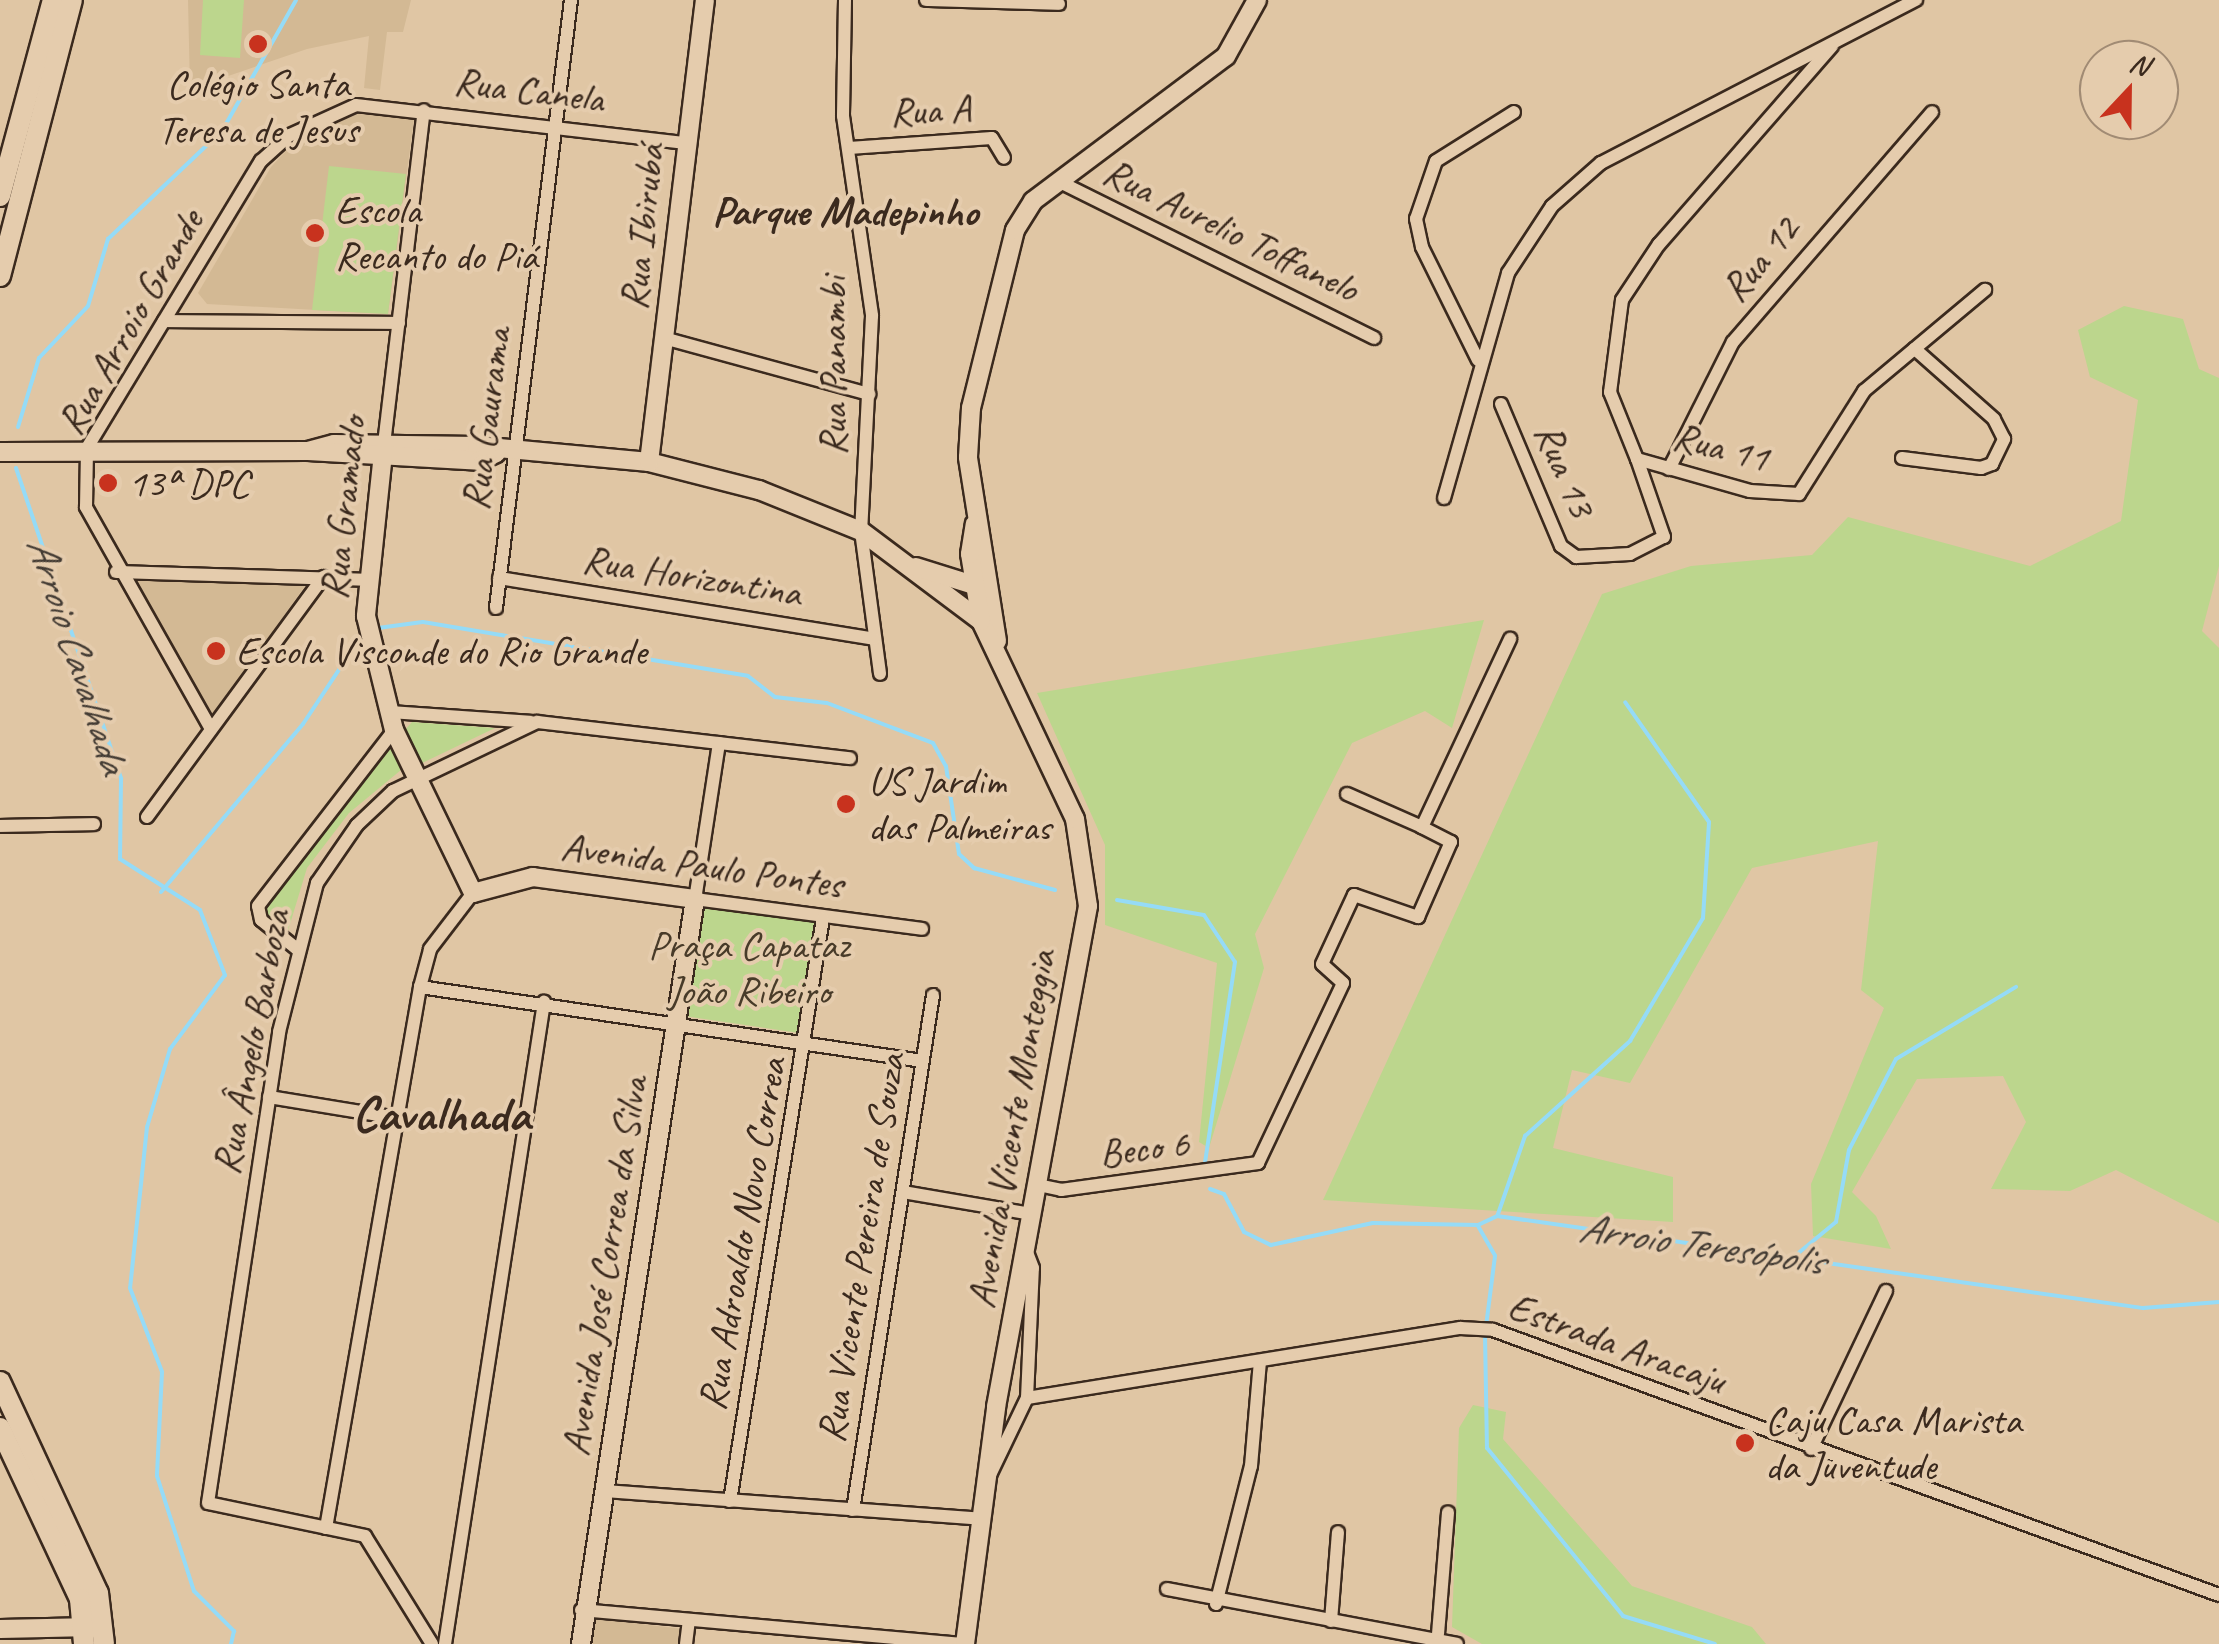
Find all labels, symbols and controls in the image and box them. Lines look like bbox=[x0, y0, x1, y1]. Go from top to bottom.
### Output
marker: Colégio Santa Teresa de Jesus bbox=[247, 33, 269, 55]
north arrow bbox=[2079, 40, 2179, 140]
text: N bbox=[2125, 44, 2154, 83]
street label: Rua Canela bbox=[451, 57, 607, 123]
place label: Colégio Santa Teresa de Jesus bbox=[158, 60, 358, 154]
street label: Rua A bbox=[888, 83, 972, 137]
street label: Rua Ibirubá bbox=[609, 142, 675, 312]
street label: Rua Aurelio Toffanelo bbox=[1096, 148, 1366, 312]
place label: Escola Recanto do Piá bbox=[335, 186, 538, 280]
district label: Parque Madepinho bbox=[712, 187, 978, 237]
street label: Rua Arroio Grande bbox=[46, 201, 214, 443]
street label: Rua 12 bbox=[1711, 206, 1809, 312]
marker: Escola Recanto do Piá bbox=[304, 222, 326, 244]
street label: Rua Panambi bbox=[809, 277, 857, 455]
street label: Rua Gaurama bbox=[451, 324, 521, 514]
street label: Rua 11 bbox=[1668, 412, 1774, 482]
street label: Rua Gramado bbox=[310, 415, 376, 601]
street label: Rua 13 bbox=[1524, 416, 1606, 524]
place label: 13ª DPC bbox=[128, 459, 249, 507]
marker: 13ª DPC bbox=[97, 472, 119, 494]
water label: Arroio Cavalhada bbox=[15, 531, 139, 779]
street label: Rua Horizontina bbox=[580, 535, 804, 617]
place label: Escola Visconde do Rio Grande bbox=[236, 627, 647, 675]
marker: Escola Visconde do Rio Grande bbox=[205, 640, 227, 662]
place label: US Jardim das Palmeiras bbox=[868, 757, 1056, 851]
marker: US Jardim das Palmeiras bbox=[833, 791, 859, 817]
street label: Avenida Paulo Pontes bbox=[559, 822, 845, 908]
street label: Rua Ângelo Barboza bbox=[202, 905, 300, 1179]
park label: Praça Capataz João Ribeiro bbox=[648, 921, 850, 1015]
street label: Avenida Vicente Monteggia bbox=[956, 947, 1066, 1311]
street label: Rua Vicente Pereira de Souza bbox=[807, 1051, 915, 1445]
street label: Rua Adroaldo Novo Correa bbox=[688, 1056, 796, 1412]
street label: Avenida José Correa da Silva bbox=[550, 1073, 658, 1459]
district label: Cavalhada bbox=[352, 1084, 530, 1144]
street label: Beco 6 bbox=[1097, 1119, 1191, 1177]
water label: Arroio Teresópolis bbox=[1576, 1203, 1826, 1287]
street label: Estrada Aracaju bbox=[1503, 1282, 1731, 1404]
place label: Caju Casa Marista da Juventude bbox=[1765, 1396, 2021, 1490]
marker: Caju Casa Marista da Juventude bbox=[1734, 1432, 1756, 1454]

